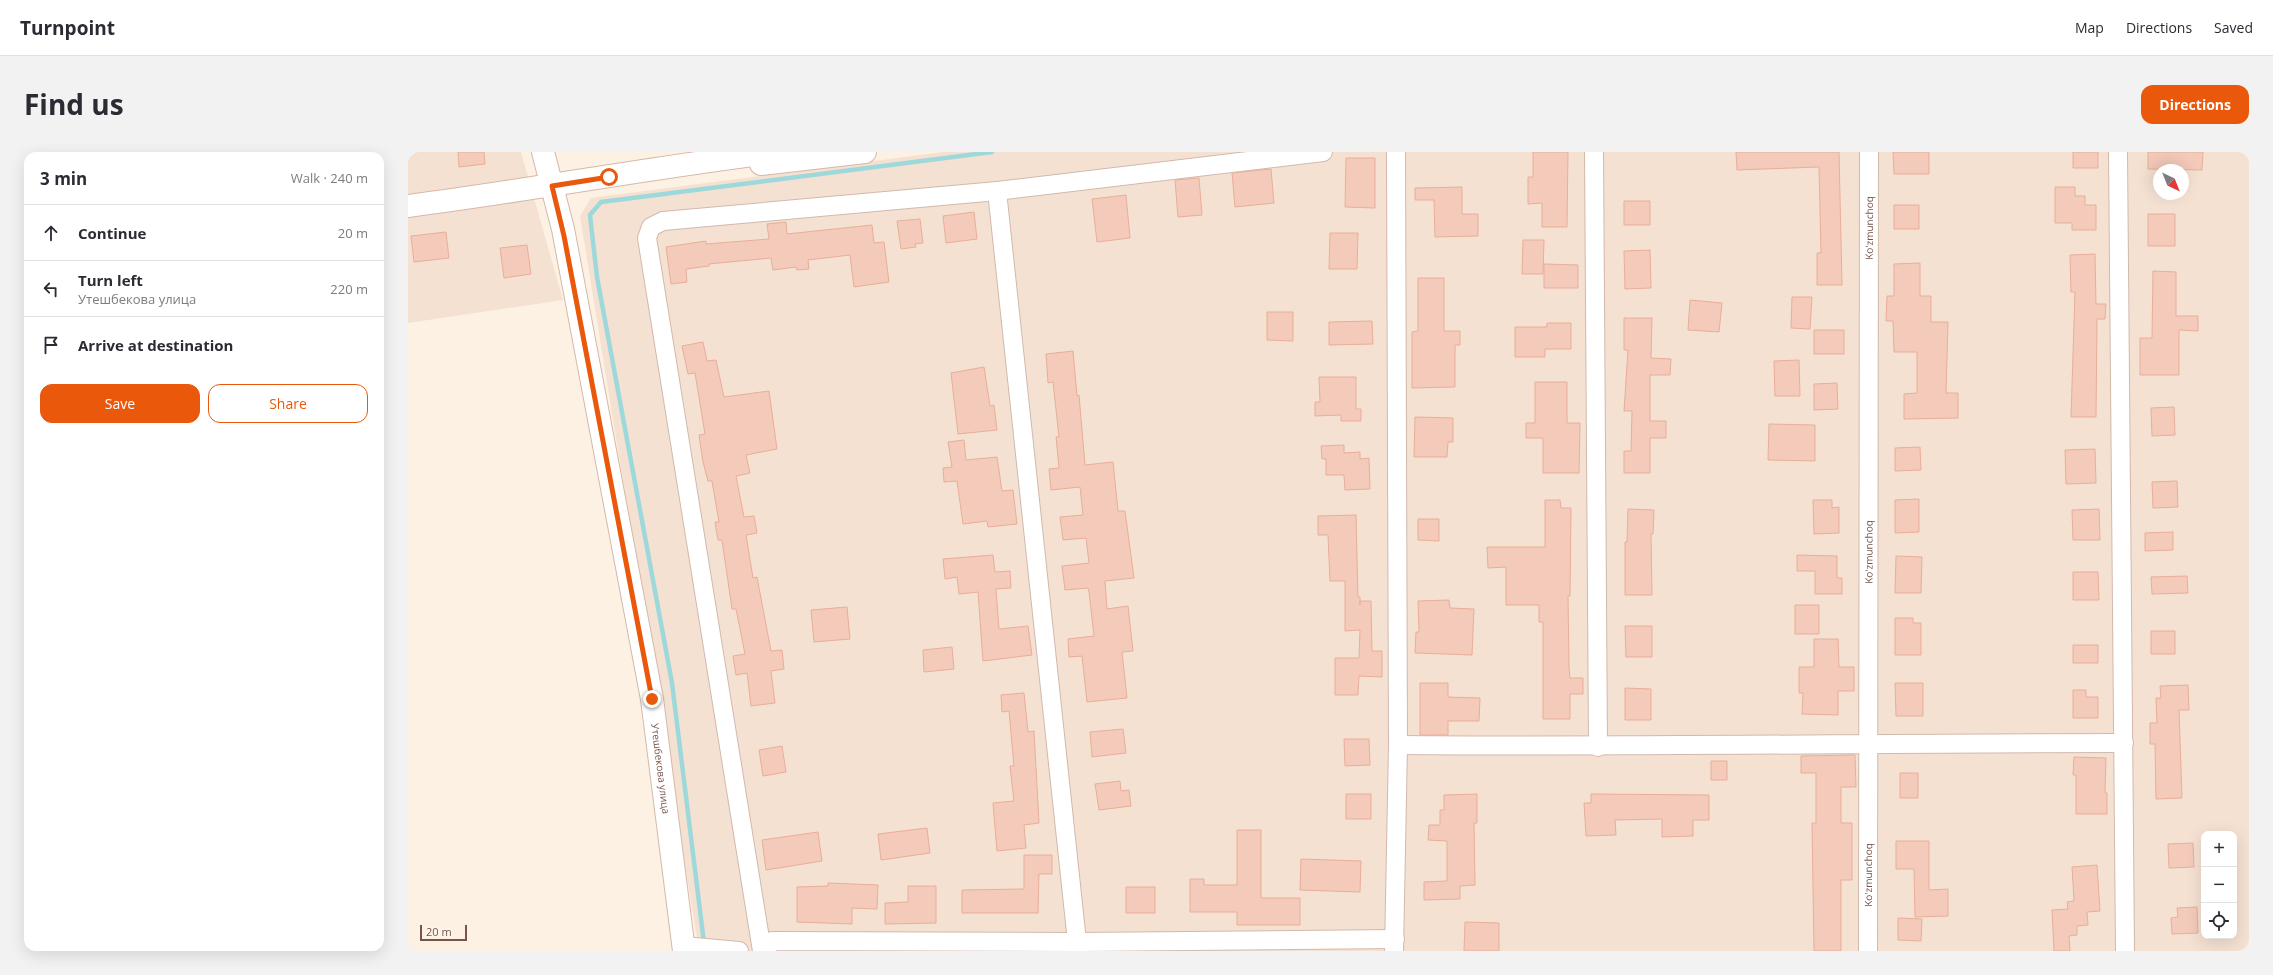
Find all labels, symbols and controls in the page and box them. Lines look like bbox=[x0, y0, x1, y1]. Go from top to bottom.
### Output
text: Turnpoint bbox=[20, 15, 115, 41]
text: Map bbox=[2075, 18, 2104, 37]
text: Directions bbox=[2126, 18, 2192, 37]
text: Saved bbox=[2214, 18, 2253, 37]
text: Find us bbox=[24, 85, 124, 123]
button: Directions bbox=[2141, 85, 2249, 124]
north arrow bbox=[2153, 164, 2189, 200]
text: 3 min bbox=[40, 167, 87, 190]
route start bbox=[600, 168, 618, 186]
text: Walk · 240 m bbox=[291, 169, 368, 187]
street label: Ko'zmunchoq bbox=[1862, 196, 1876, 260]
icon: ahead bbox=[40, 222, 62, 244]
text: Continue bbox=[78, 223, 146, 243]
text: 20 m bbox=[338, 224, 368, 242]
text: Turn left bbox=[78, 270, 143, 290]
icon: left bbox=[40, 278, 62, 300]
text: 220 m bbox=[330, 280, 368, 298]
text: Утешбекова улица bbox=[78, 290, 196, 308]
icon: arrive bbox=[40, 334, 62, 356]
text: Arrive at destination bbox=[78, 335, 233, 355]
button: Save bbox=[40, 384, 200, 423]
button: Share bbox=[208, 384, 368, 423]
street label: Ko'zmunchoq bbox=[1861, 520, 1876, 584]
route end bbox=[643, 690, 661, 708]
street label: Утешбекова улица bbox=[648, 722, 674, 815]
map controls bbox=[2201, 831, 2237, 939]
button: + bbox=[2201, 831, 2237, 867]
street label: Ko'zmunchoq bbox=[1861, 843, 1875, 907]
button: − bbox=[2201, 867, 2237, 903]
button: locate bbox=[2201, 903, 2237, 939]
scale bar bbox=[420, 923, 467, 942]
text: 20 m bbox=[426, 924, 452, 939]

